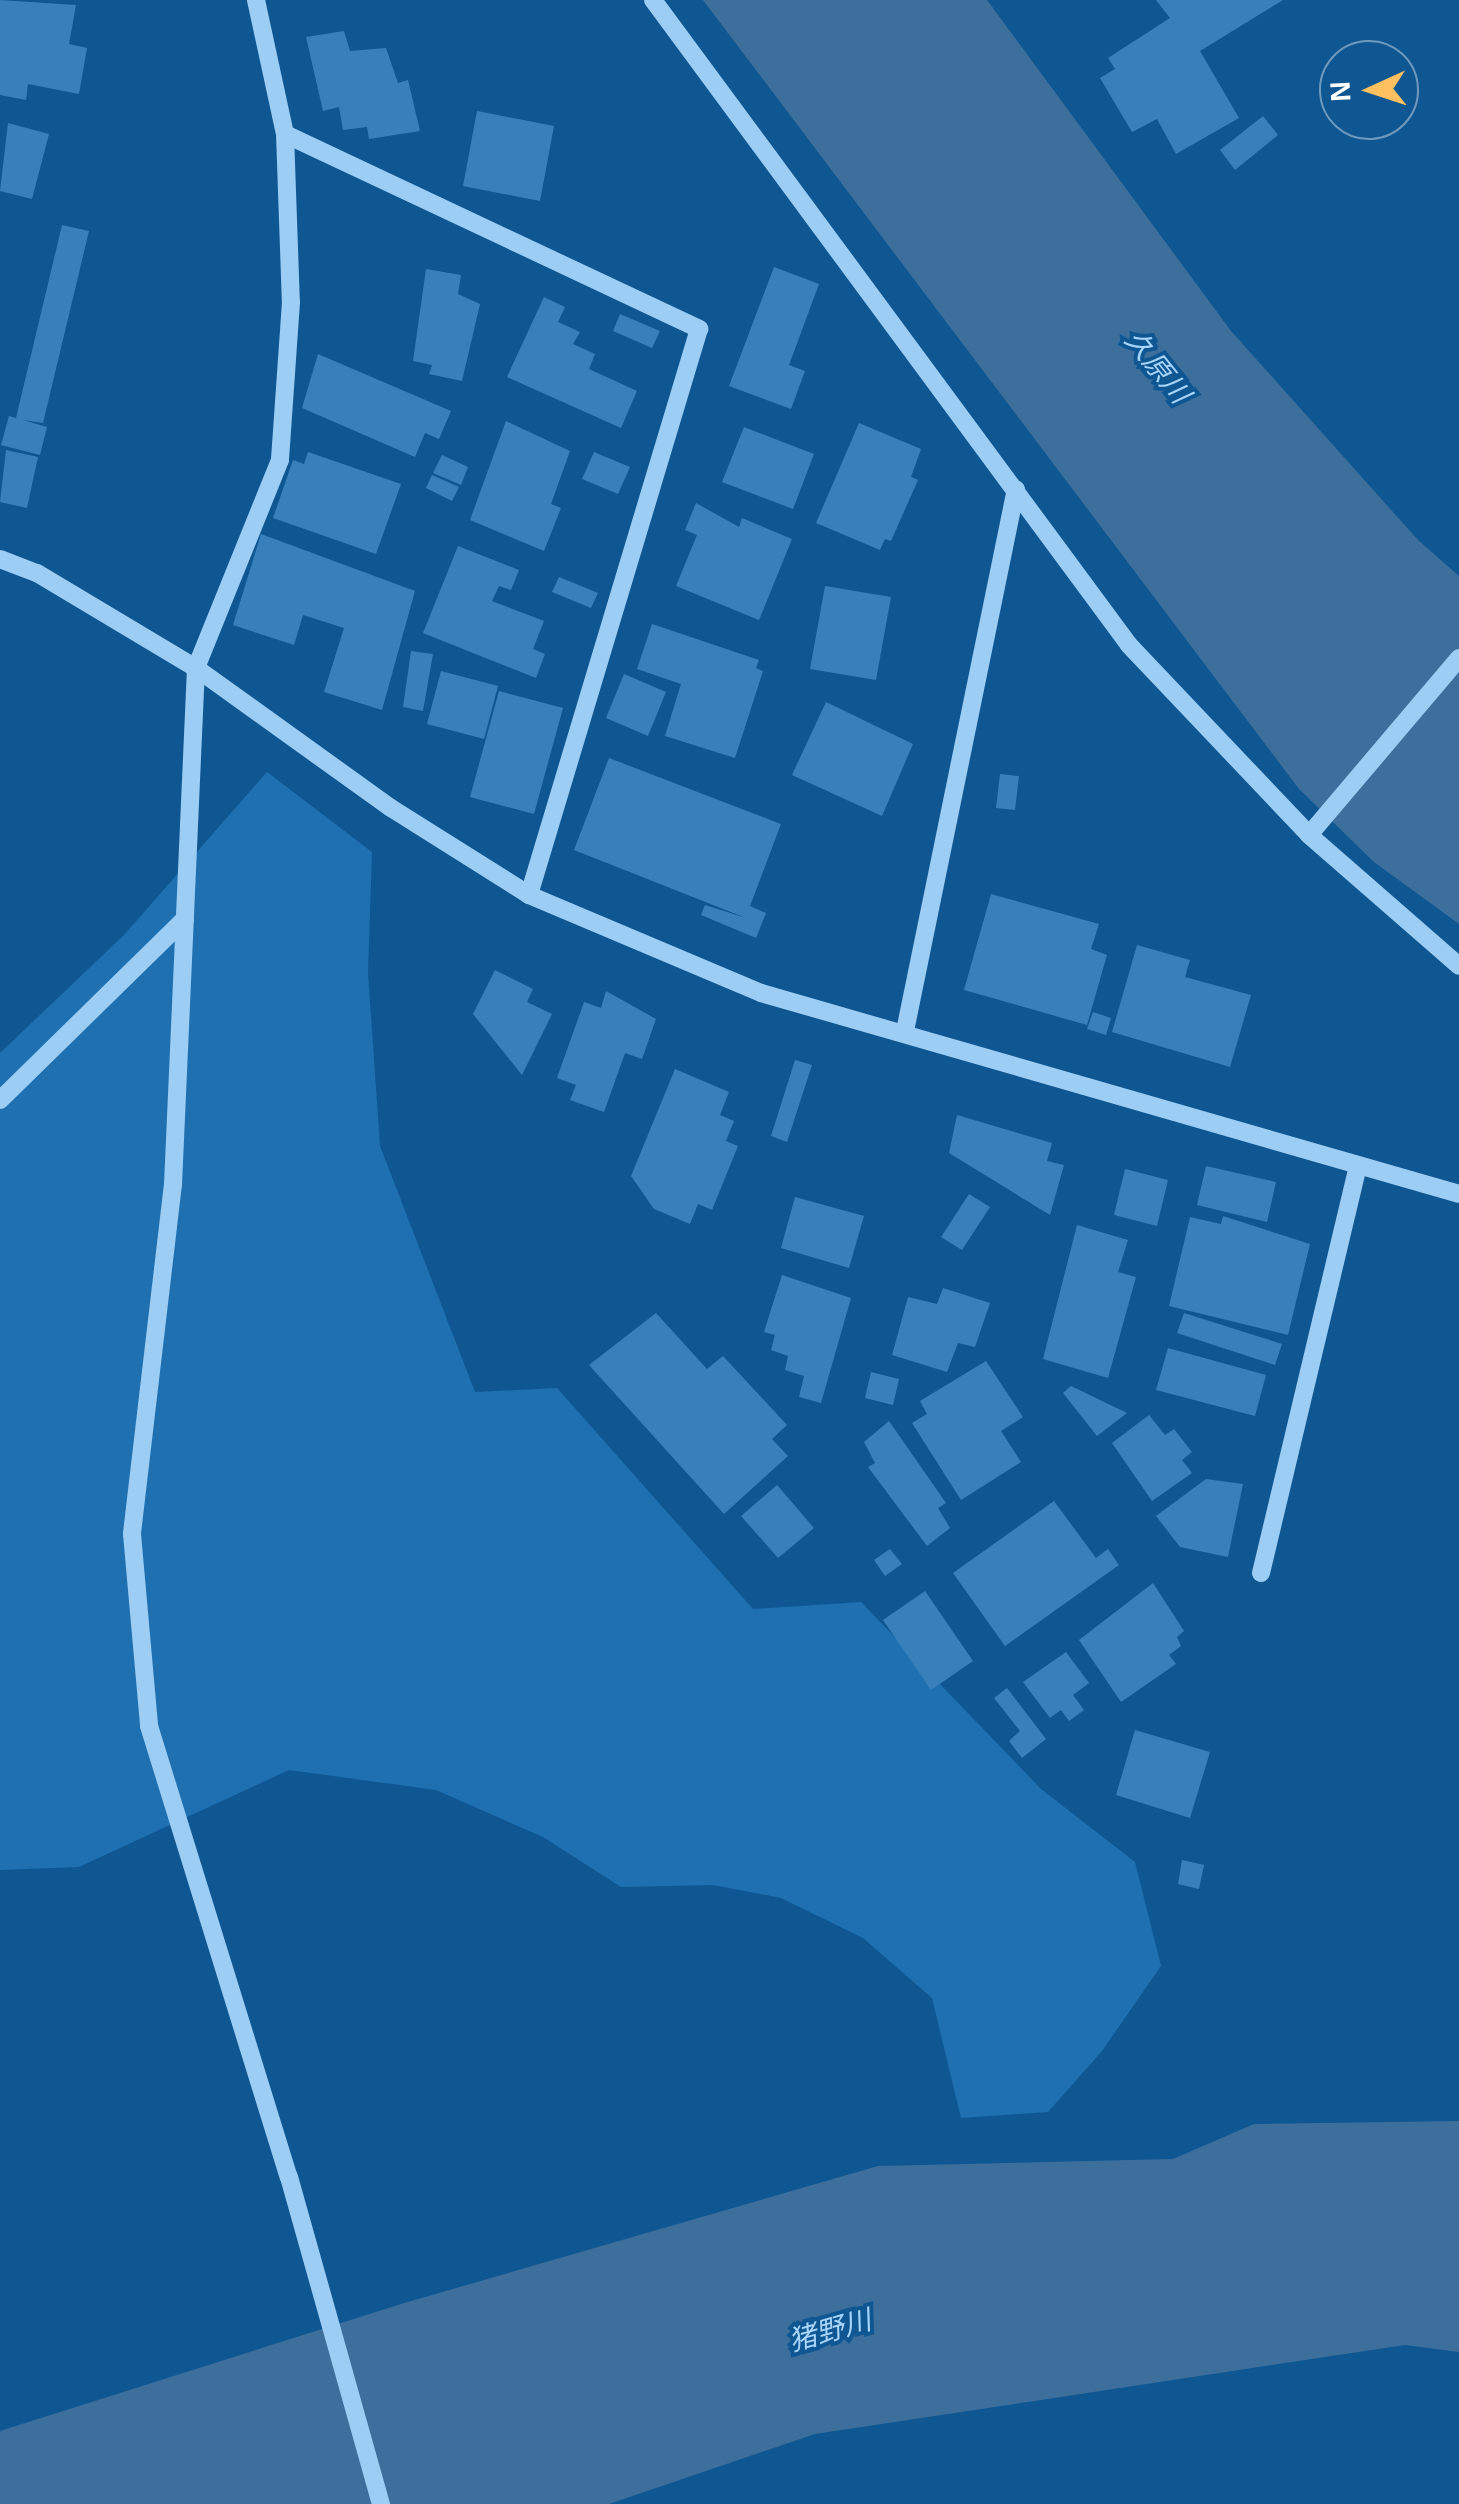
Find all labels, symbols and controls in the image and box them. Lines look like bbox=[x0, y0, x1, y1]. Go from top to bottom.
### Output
north arrow bbox=[1319, 40, 1419, 140]
text: N bbox=[1325, 81, 1357, 102]
water label: 久原川 bbox=[1118, 324, 1196, 410]
water label: 猪野川 bbox=[785, 2303, 875, 2359]

